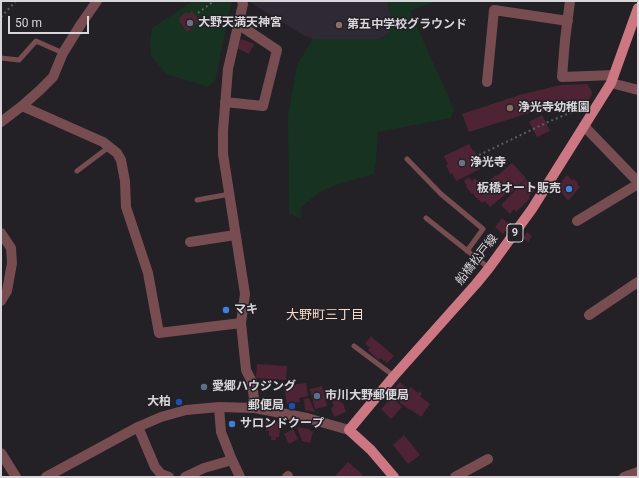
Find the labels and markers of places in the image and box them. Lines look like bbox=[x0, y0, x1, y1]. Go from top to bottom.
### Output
place label: 大野天満天神宮 bbox=[198, 16, 282, 30]
marker: 大野天満天神宮 bbox=[185, 18, 195, 28]
place label: 第五中学校グラウンド bbox=[347, 18, 467, 32]
marker: 第五中学校グラウンド bbox=[334, 20, 344, 30]
place label: 浄光寺幼稚園 bbox=[518, 101, 590, 115]
marker: 浄光寺幼稚園 bbox=[505, 103, 515, 113]
place label: 浄光寺 bbox=[470, 156, 506, 170]
marker: 浄光寺 bbox=[457, 158, 467, 168]
place label: 板橋オート販売 bbox=[477, 182, 561, 196]
marker: 板橋オート販売 bbox=[564, 184, 574, 194]
place label: マキ bbox=[234, 303, 258, 317]
marker: マキ bbox=[221, 305, 231, 315]
place label: 愛郷ハウジング bbox=[212, 380, 296, 394]
marker: 愛郷ハウジング bbox=[199, 382, 209, 392]
place label: 市川大野郵便局 bbox=[325, 389, 409, 403]
marker: 市川大野郵便局 bbox=[312, 391, 322, 401]
place label: 大柏 bbox=[147, 395, 171, 409]
marker: 大柏 bbox=[174, 397, 184, 407]
place label: 郵便局 bbox=[248, 399, 284, 413]
marker: 郵便局 bbox=[287, 401, 297, 411]
place label: サロンドクープ bbox=[240, 417, 324, 431]
marker: サロンドクープ bbox=[227, 419, 237, 429]

